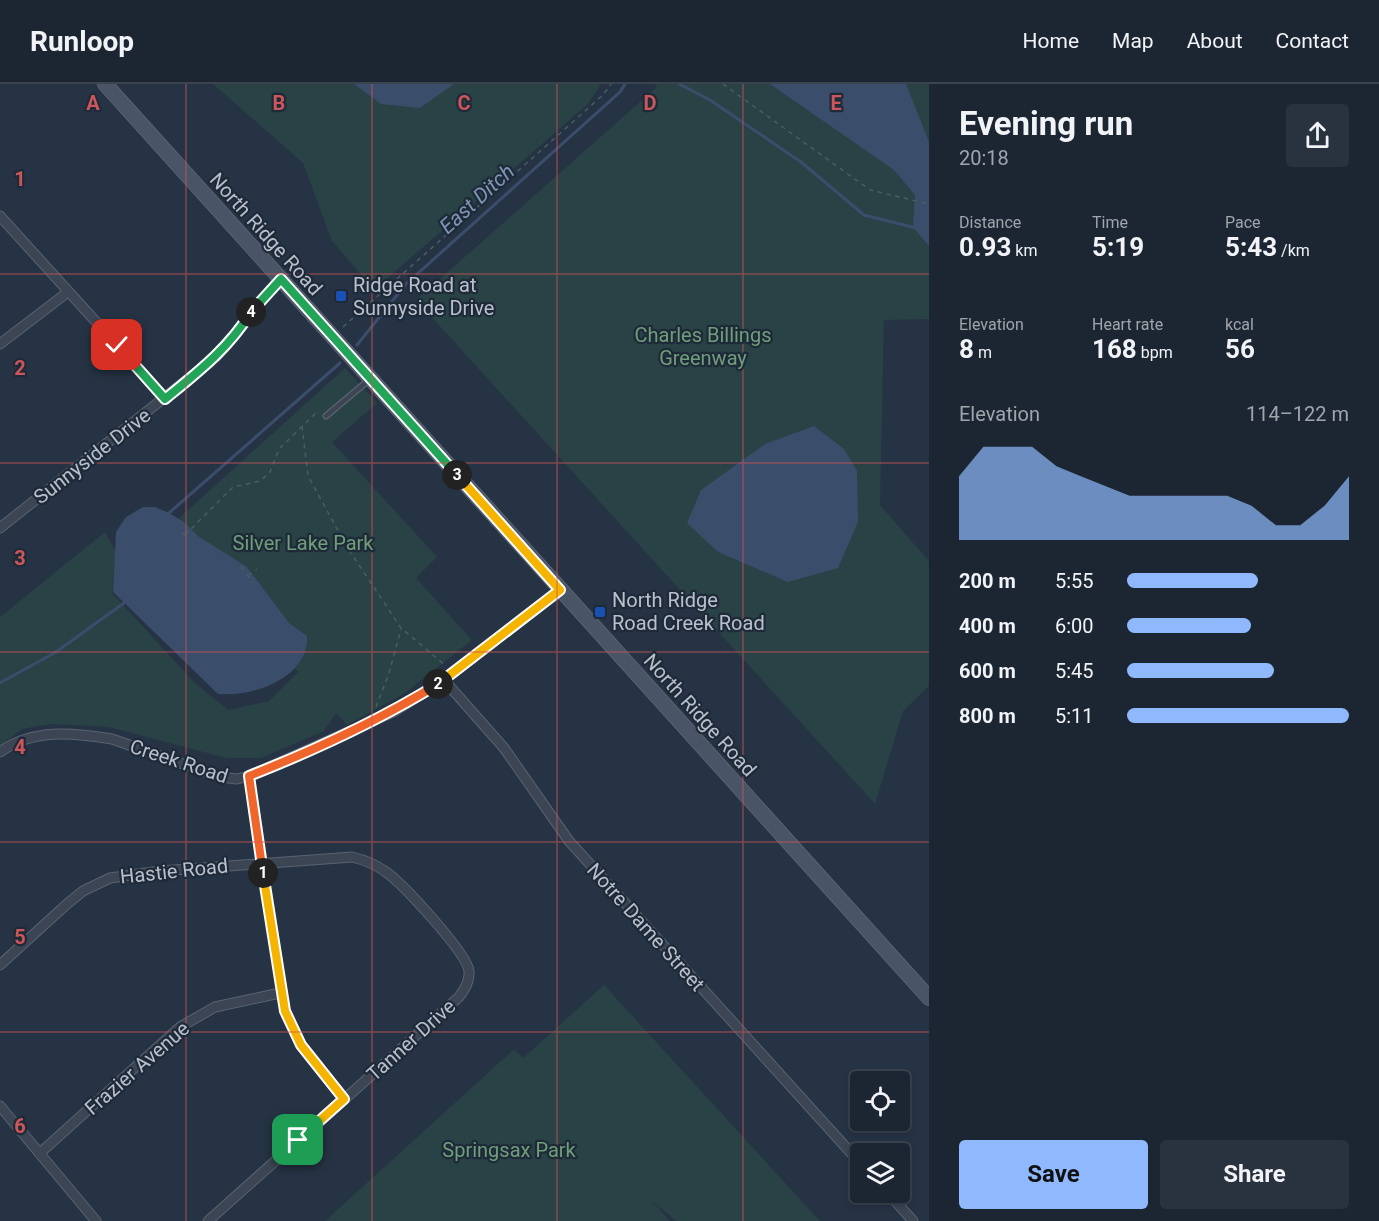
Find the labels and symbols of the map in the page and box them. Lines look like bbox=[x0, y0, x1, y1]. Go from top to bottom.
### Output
text: A bbox=[86, 91, 100, 115]
text: B bbox=[273, 91, 285, 115]
text: C bbox=[457, 91, 471, 115]
text: D bbox=[644, 91, 657, 115]
text: E bbox=[830, 91, 842, 115]
water label: East Ditch bbox=[435, 159, 519, 239]
text: 1 bbox=[14, 167, 26, 191]
street label: North Ridge Road bbox=[205, 168, 327, 300]
place label: Ridge Road at Sunnyside Drive bbox=[353, 273, 494, 320]
marker: Ridge Road at Sunnyside Drive bbox=[334, 289, 348, 303]
pin: 4 bbox=[236, 297, 266, 327]
pin bbox=[91, 319, 142, 370]
park label: Charles Billings Greenway bbox=[635, 323, 771, 370]
text: 2 bbox=[14, 356, 26, 380]
street label: Sunnyside Drive bbox=[29, 403, 155, 509]
pin: 3 bbox=[442, 460, 472, 490]
park label: Silver Lake Park bbox=[233, 531, 374, 555]
text: 3 bbox=[14, 546, 26, 570]
place label: North Ridge Road Creek Road bbox=[612, 588, 765, 635]
marker: North Ridge Road Creek Road bbox=[593, 605, 607, 619]
street label: North Ridge Road bbox=[639, 649, 761, 781]
pin: 2 bbox=[423, 669, 453, 699]
street label: Creek Road bbox=[127, 734, 231, 788]
text: 4 bbox=[14, 735, 26, 759]
street label: Hastie Road bbox=[119, 853, 229, 889]
pin: 1 bbox=[248, 858, 278, 888]
street label: Notre Dame Street bbox=[582, 858, 710, 996]
text: 5 bbox=[14, 925, 26, 949]
street label: Tanner Drive bbox=[362, 994, 460, 1086]
street label: Frazier Avenue bbox=[80, 1016, 194, 1120]
text: 6 bbox=[14, 1114, 26, 1138]
pin bbox=[272, 1114, 323, 1165]
park label: Springsax Park bbox=[442, 1138, 577, 1162]

